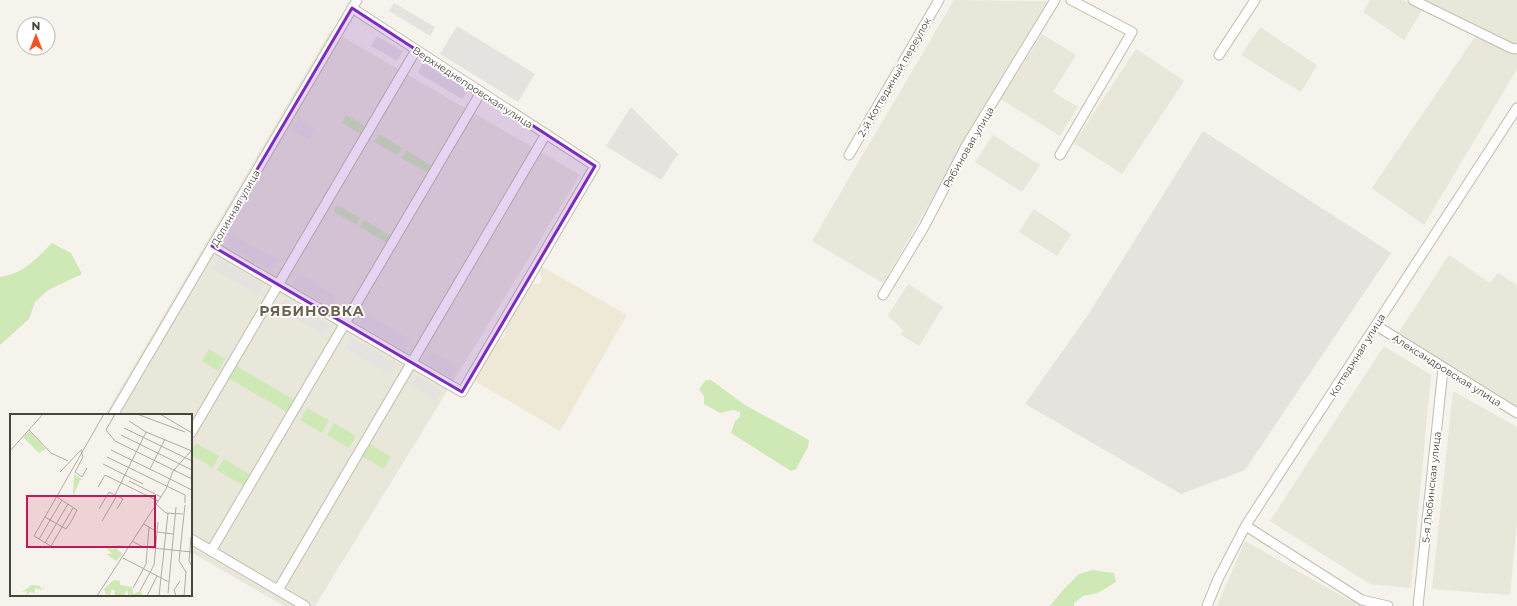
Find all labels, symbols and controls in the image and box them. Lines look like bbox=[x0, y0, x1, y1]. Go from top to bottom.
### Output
street label: 2-й Коттеджный переулок bbox=[855, 15, 934, 139]
north arrow bbox=[16, 16, 56, 56]
text: N bbox=[32, 19, 40, 33]
street label: Верхнеднепровская улица bbox=[410, 44, 535, 131]
street label: Рябиновая улица bbox=[940, 105, 997, 190]
street label: Долинная улица bbox=[208, 168, 263, 249]
district label: РЯБИНОВКА bbox=[259, 302, 365, 320]
street label: Коттеджная улица bbox=[1327, 311, 1388, 399]
street label: Александровская улица bbox=[1390, 331, 1504, 409]
inset map bbox=[10, 414, 192, 596]
street label: 5-я Любинская улица bbox=[1419, 431, 1444, 543]

